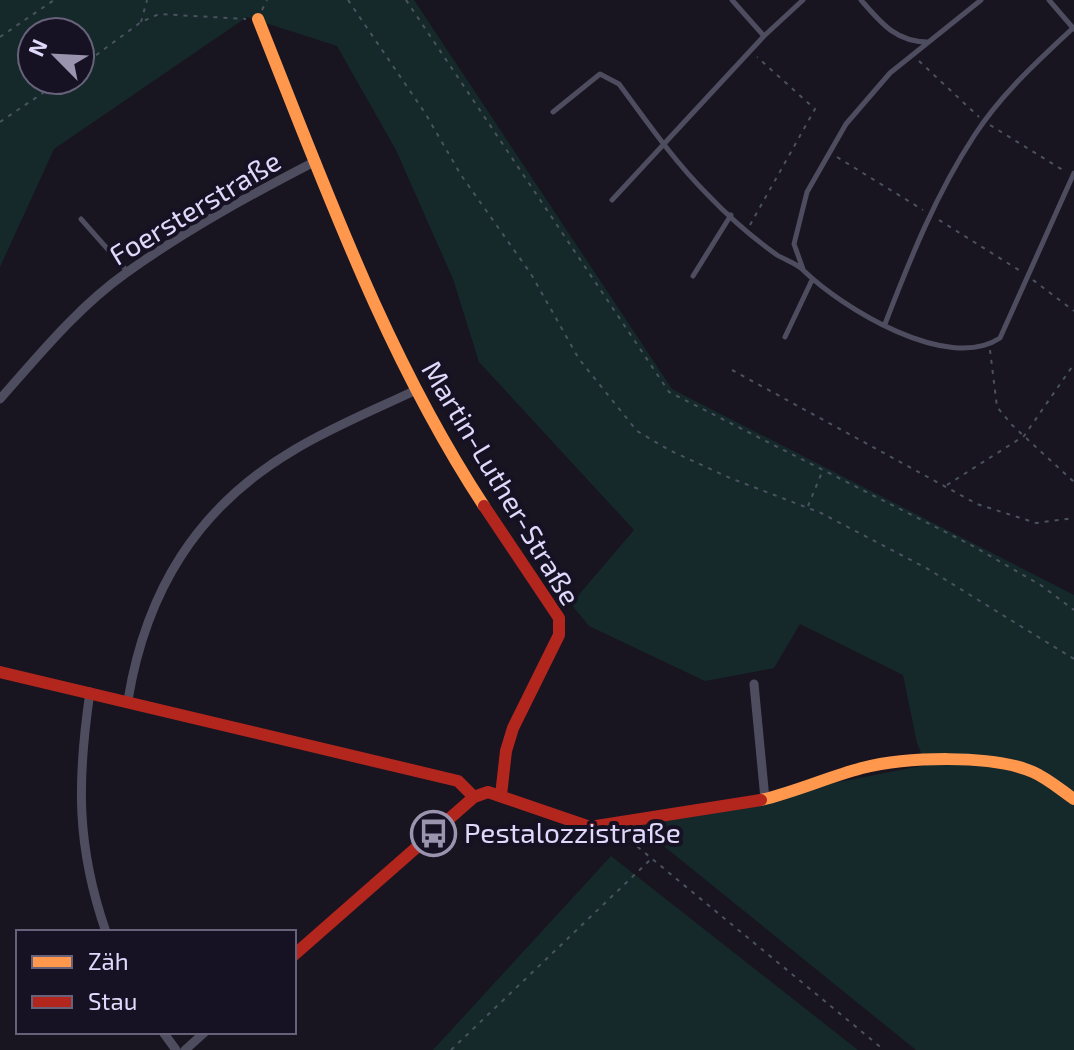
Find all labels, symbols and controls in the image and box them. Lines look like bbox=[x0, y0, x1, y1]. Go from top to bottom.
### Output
north arrow bbox=[16, 16, 96, 96]
text: N bbox=[22, 35, 52, 60]
street label: Foersterstraße bbox=[103, 143, 286, 272]
street label: Martin-Luther-Straße bbox=[415, 354, 588, 611]
bus stop icon: Pestalozzistraße bbox=[409, 809, 457, 857]
place label: Pestalozzistraße bbox=[464, 815, 681, 849]
legend bbox=[16, 930, 296, 1034]
text: Zäh bbox=[88, 946, 129, 975]
text: Stau bbox=[88, 986, 137, 1015]

